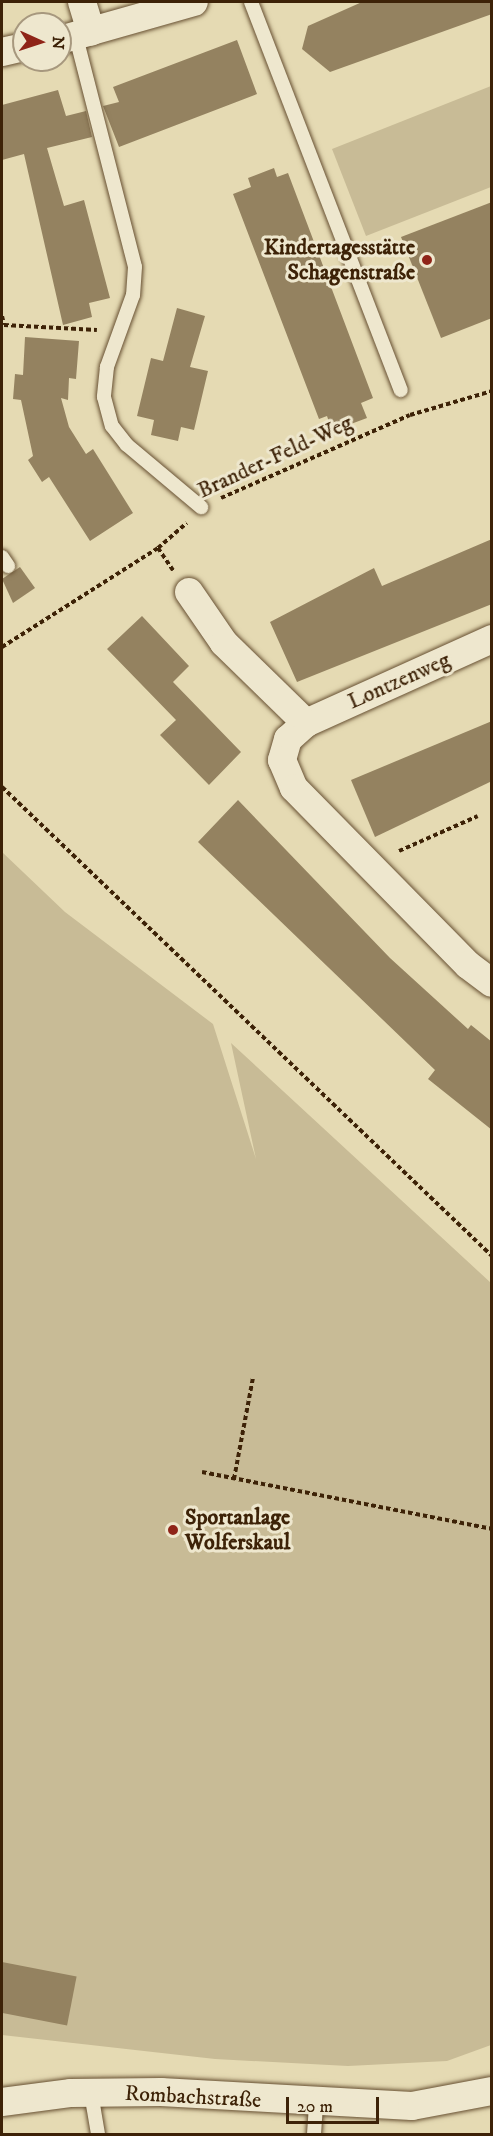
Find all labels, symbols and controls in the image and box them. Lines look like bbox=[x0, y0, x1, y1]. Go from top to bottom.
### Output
north arrow bbox=[12, 12, 72, 72]
text: N bbox=[48, 36, 68, 50]
place label: Kindertagesstätte Schagenstraße bbox=[264, 234, 415, 286]
marker: Kindertagesstätte Schagenstraße bbox=[420, 253, 434, 267]
street label: Brander-Feld-Weg bbox=[194, 410, 356, 504]
street label: Lontzenweg bbox=[344, 647, 454, 715]
place label: Sportanlage Wolferskaul bbox=[185, 1504, 290, 1556]
marker: Sportanlage Wolferskaul bbox=[166, 1523, 180, 1537]
street label: Rombachstraße bbox=[124, 2080, 262, 2114]
scale bar bbox=[289, 2085, 382, 2123]
text: 20 m bbox=[297, 2096, 333, 2118]

